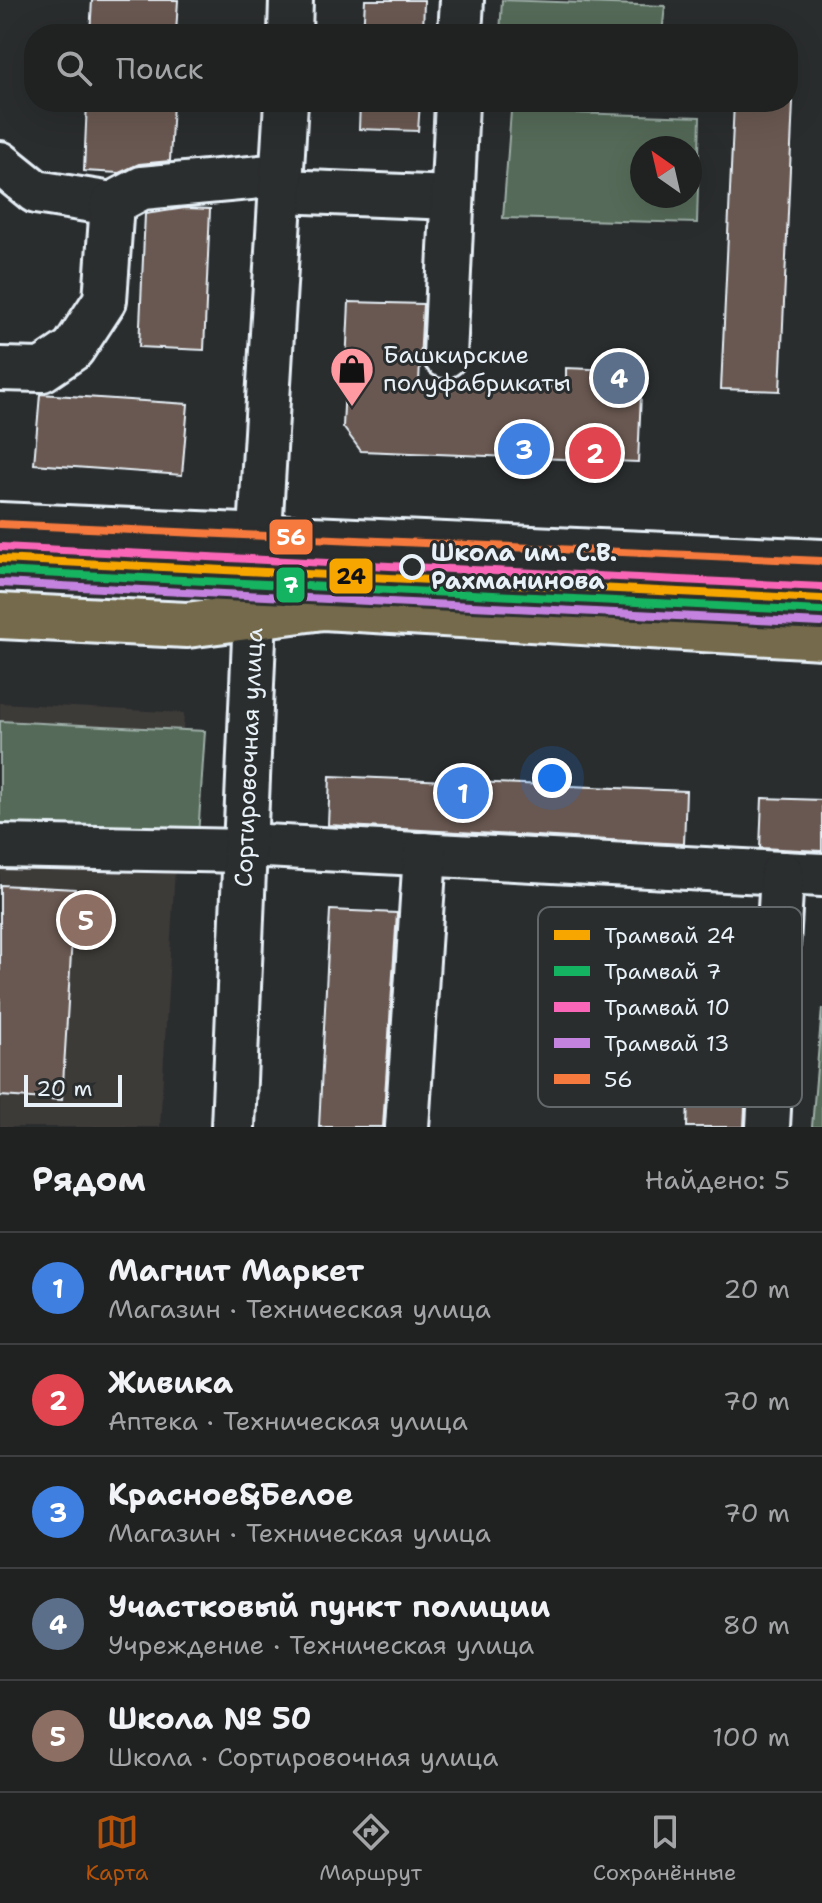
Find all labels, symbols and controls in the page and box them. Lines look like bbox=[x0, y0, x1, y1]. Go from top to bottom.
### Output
search box bbox=[24, 24, 798, 112]
icon: search bbox=[52, 46, 96, 90]
text: Поиск bbox=[116, 48, 204, 89]
north arrow bbox=[630, 136, 702, 208]
place label: Башкирские полуфабрикаты bbox=[383, 339, 571, 399]
shop icon: Башкирские полуфабрикаты bbox=[328, 345, 376, 408]
pin: 4 bbox=[593, 348, 645, 408]
pin: 3 bbox=[498, 419, 550, 479]
pin: 2 bbox=[569, 423, 621, 483]
line badge: 56 bbox=[268, 518, 314, 556]
text: 56 bbox=[276, 523, 306, 552]
place label: Школа им. С.В. Рахманинова bbox=[431, 537, 617, 597]
marker: Школа им. С.В. Рахманинова bbox=[400, 555, 424, 579]
line badge: 24 bbox=[328, 557, 374, 595]
text: 24 bbox=[336, 562, 367, 591]
line badge: 7 bbox=[275, 566, 306, 604]
text: 7 bbox=[283, 571, 299, 600]
street label: Сортировочная улица bbox=[227, 627, 270, 888]
your location bbox=[532, 758, 572, 798]
pin: 1 bbox=[437, 763, 489, 823]
pin: 5 bbox=[60, 890, 112, 950]
legend bbox=[538, 907, 802, 1107]
text: Трамвай 24 bbox=[604, 921, 735, 950]
text: Трамвай 7 bbox=[604, 957, 721, 986]
text: Трамвай 10 bbox=[604, 993, 730, 1022]
text: Трамвай 13 bbox=[604, 1029, 729, 1058]
text: 56 bbox=[604, 1065, 633, 1094]
scale bar bbox=[24, 1071, 122, 1107]
text: 20 m bbox=[36, 1074, 93, 1103]
text: Рядом bbox=[32, 1156, 146, 1202]
text: Найдено: 5 bbox=[645, 1162, 790, 1197]
text: Магнит Маркет bbox=[108, 1250, 364, 1291]
text: 1 bbox=[52, 1271, 64, 1306]
text: 20 m bbox=[723, 1271, 790, 1306]
text: Магазин · Техническая улица bbox=[108, 1291, 491, 1326]
text: Живика bbox=[108, 1362, 233, 1403]
text: 2 bbox=[49, 1383, 67, 1418]
text: 70 m bbox=[723, 1383, 790, 1418]
text: Аптека · Техническая улица bbox=[108, 1403, 468, 1438]
text: Красное&Белое bbox=[108, 1474, 353, 1515]
text: 3 bbox=[49, 1495, 67, 1530]
text: 70 m bbox=[723, 1495, 790, 1530]
text: Магазин · Техническая улица bbox=[108, 1515, 491, 1550]
text: Участковый пункт полиции bbox=[108, 1586, 550, 1627]
text: 4 bbox=[49, 1607, 67, 1642]
text: 80 m bbox=[723, 1607, 790, 1642]
text: Учреждение · Техническая улица bbox=[108, 1627, 534, 1662]
text: Школа № 50 bbox=[108, 1698, 312, 1739]
text: 5 bbox=[50, 1719, 66, 1754]
text: 100 m bbox=[712, 1719, 790, 1754]
text: Школа · Сортировочная улица bbox=[108, 1739, 498, 1774]
tab: Карта bbox=[85, 1810, 148, 1887]
tab: Маршрут bbox=[319, 1810, 422, 1887]
tab: Сохранённые bbox=[593, 1810, 737, 1887]

